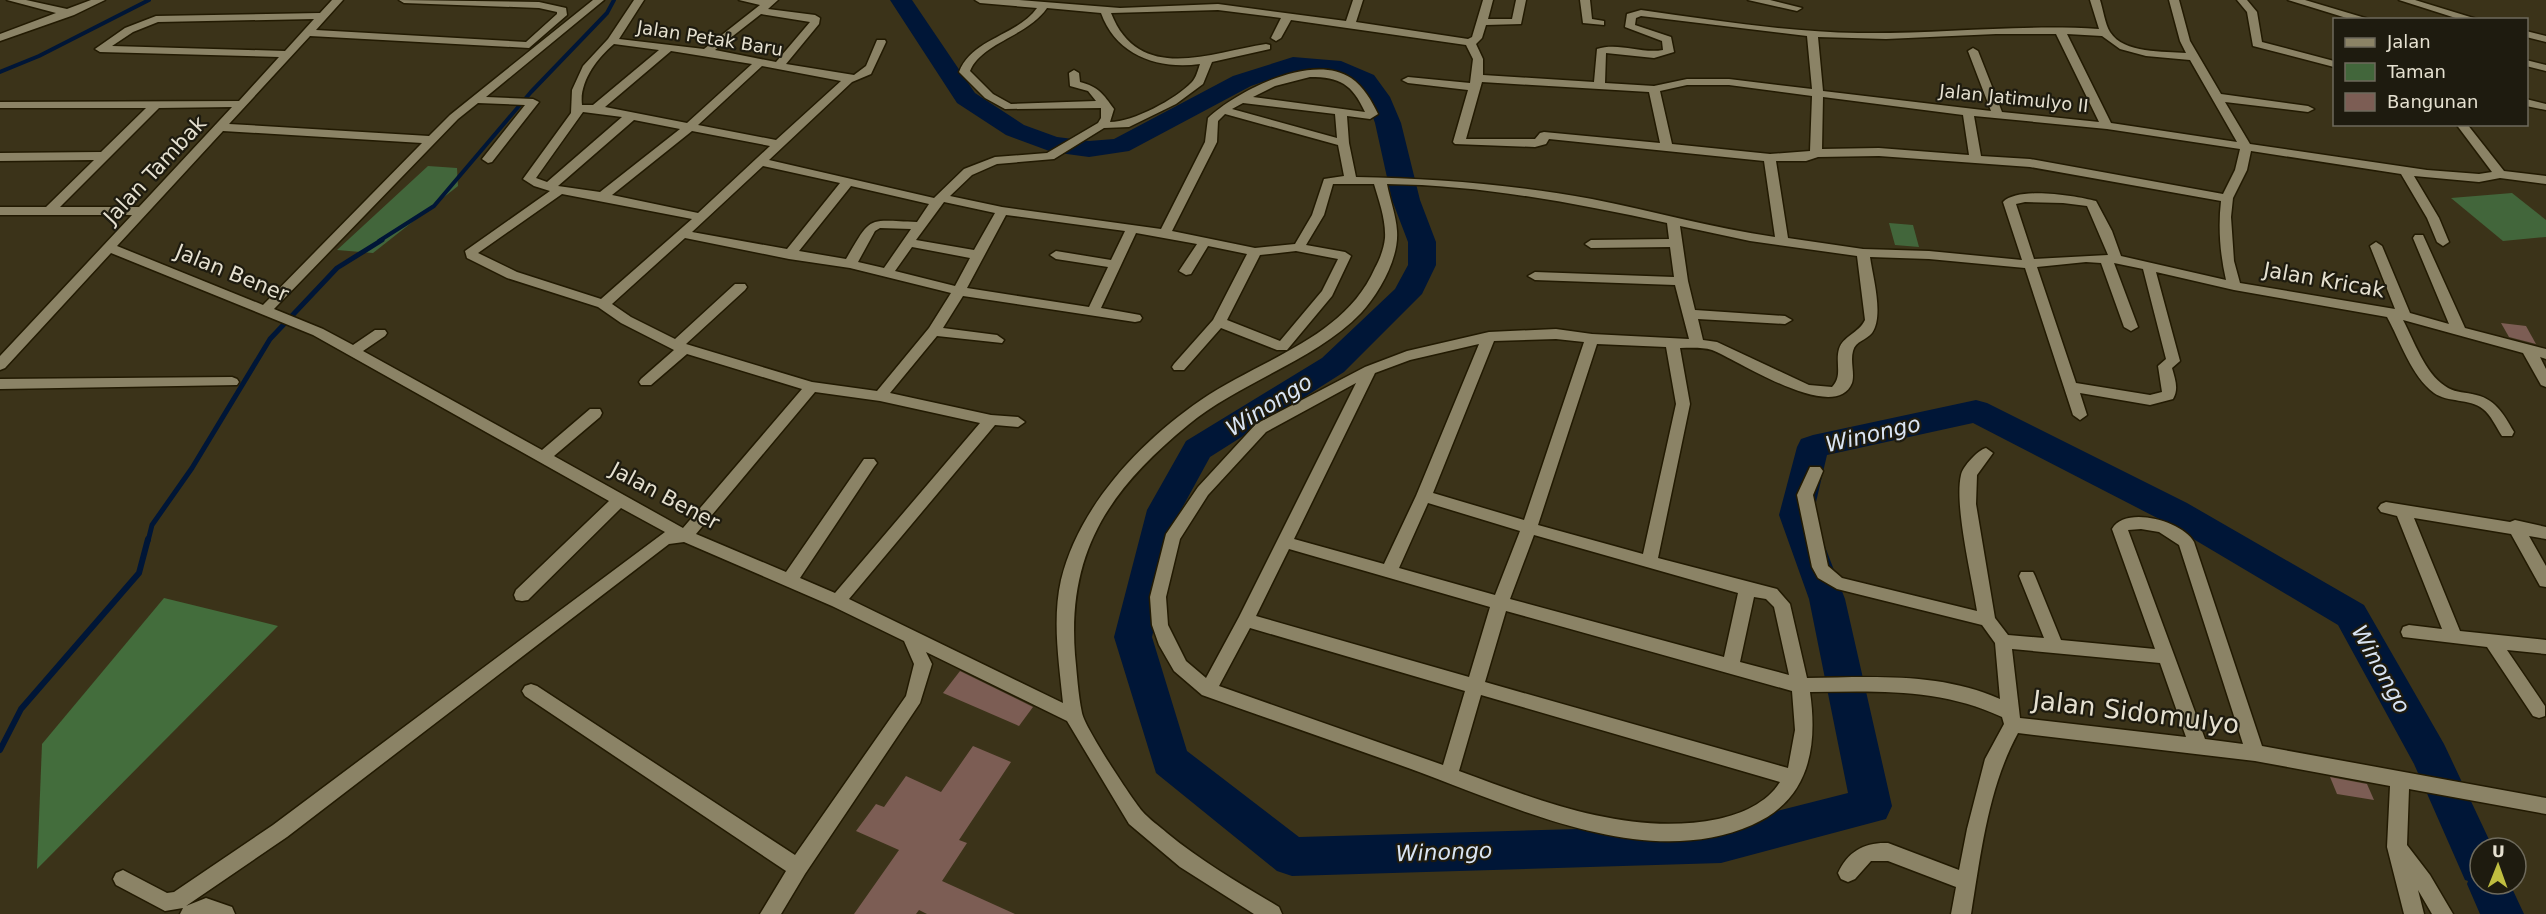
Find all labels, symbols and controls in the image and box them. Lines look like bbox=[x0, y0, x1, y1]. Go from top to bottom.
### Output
street label: Jalan Petak Baru bbox=[635, 16, 784, 60]
legend bbox=[2333, 18, 2528, 126]
text: Jalan bbox=[2386, 31, 2431, 52]
text: Taman bbox=[2386, 61, 2446, 82]
street label: Jalan Jatimulyo II bbox=[1937, 80, 2090, 116]
text: Bangunan bbox=[2387, 91, 2478, 112]
street label: Jalan Tambak bbox=[98, 110, 212, 230]
street label: Jalan Bener bbox=[170, 239, 292, 307]
street label: Jalan Kricak bbox=[2260, 257, 2387, 303]
water label: Winongo bbox=[1221, 369, 1317, 441]
water label: Winongo bbox=[1823, 411, 1923, 457]
street label: Jalan Bener bbox=[605, 456, 724, 535]
water label: Winongo bbox=[2347, 621, 2415, 717]
street label: Jalan Sidomulyo bbox=[2029, 684, 2241, 740]
north arrow bbox=[2468, 836, 2528, 896]
water label: Winongo bbox=[1395, 838, 1493, 866]
text: U bbox=[2492, 842, 2505, 861]

